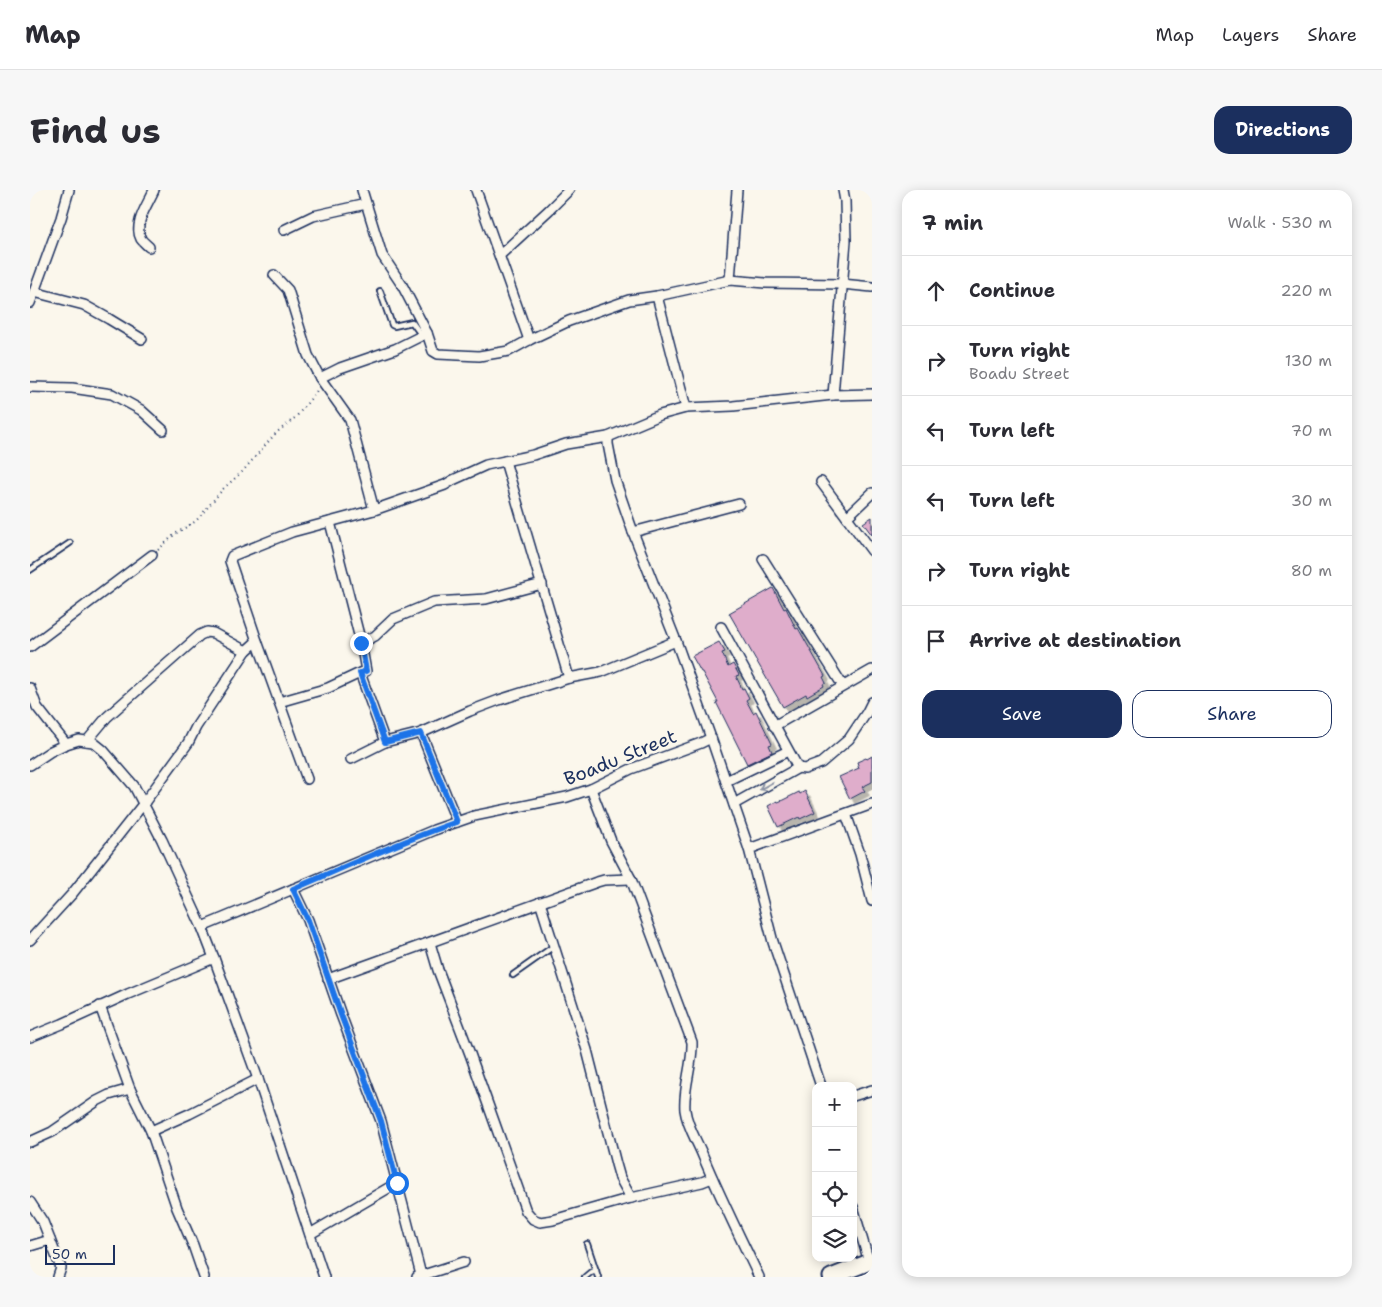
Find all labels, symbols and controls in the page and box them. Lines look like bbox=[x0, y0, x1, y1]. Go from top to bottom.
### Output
text: Map bbox=[25, 19, 81, 51]
text: Map bbox=[1156, 23, 1194, 47]
text: Layers bbox=[1222, 23, 1279, 47]
text: Share bbox=[1307, 23, 1357, 47]
button: Directions bbox=[1214, 106, 1352, 154]
text: Find us bbox=[30, 107, 161, 154]
text: 7 min bbox=[922, 209, 983, 237]
text: Walk · 530 m bbox=[1228, 212, 1332, 233]
icon: ahead bbox=[922, 277, 950, 305]
text: Continue bbox=[969, 278, 1055, 303]
text: 220 m bbox=[1280, 280, 1332, 301]
text: Turn right bbox=[969, 338, 1070, 363]
icon: right bbox=[922, 347, 950, 375]
text: 130 m bbox=[1285, 350, 1332, 371]
text: Boadu Street bbox=[969, 363, 1069, 384]
icon: left bbox=[922, 417, 950, 445]
text: Turn left bbox=[969, 418, 1055, 443]
text: 70 m bbox=[1291, 420, 1332, 441]
icon: left bbox=[922, 487, 950, 515]
text: Turn left bbox=[969, 488, 1055, 513]
text: 30 m bbox=[1291, 490, 1332, 511]
icon: right bbox=[922, 557, 950, 585]
text: Turn right bbox=[969, 558, 1070, 583]
text: 80 m bbox=[1291, 560, 1332, 581]
icon: arrive bbox=[922, 627, 950, 655]
text: Arrive at destination bbox=[969, 628, 1181, 653]
route end bbox=[350, 632, 373, 655]
button: Save bbox=[922, 690, 1122, 738]
button: Share bbox=[1132, 690, 1332, 738]
street label: Boadu Street bbox=[560, 724, 680, 791]
one-way arrow bbox=[758, 781, 773, 791]
map controls bbox=[812, 1082, 857, 1262]
button: + bbox=[812, 1082, 857, 1127]
button: − bbox=[812, 1127, 857, 1172]
route start bbox=[386, 1172, 409, 1195]
button: locate bbox=[812, 1172, 857, 1217]
button: layers bbox=[812, 1217, 857, 1262]
scale bar bbox=[45, 1242, 115, 1265]
text: 50 m bbox=[52, 1245, 87, 1263]

